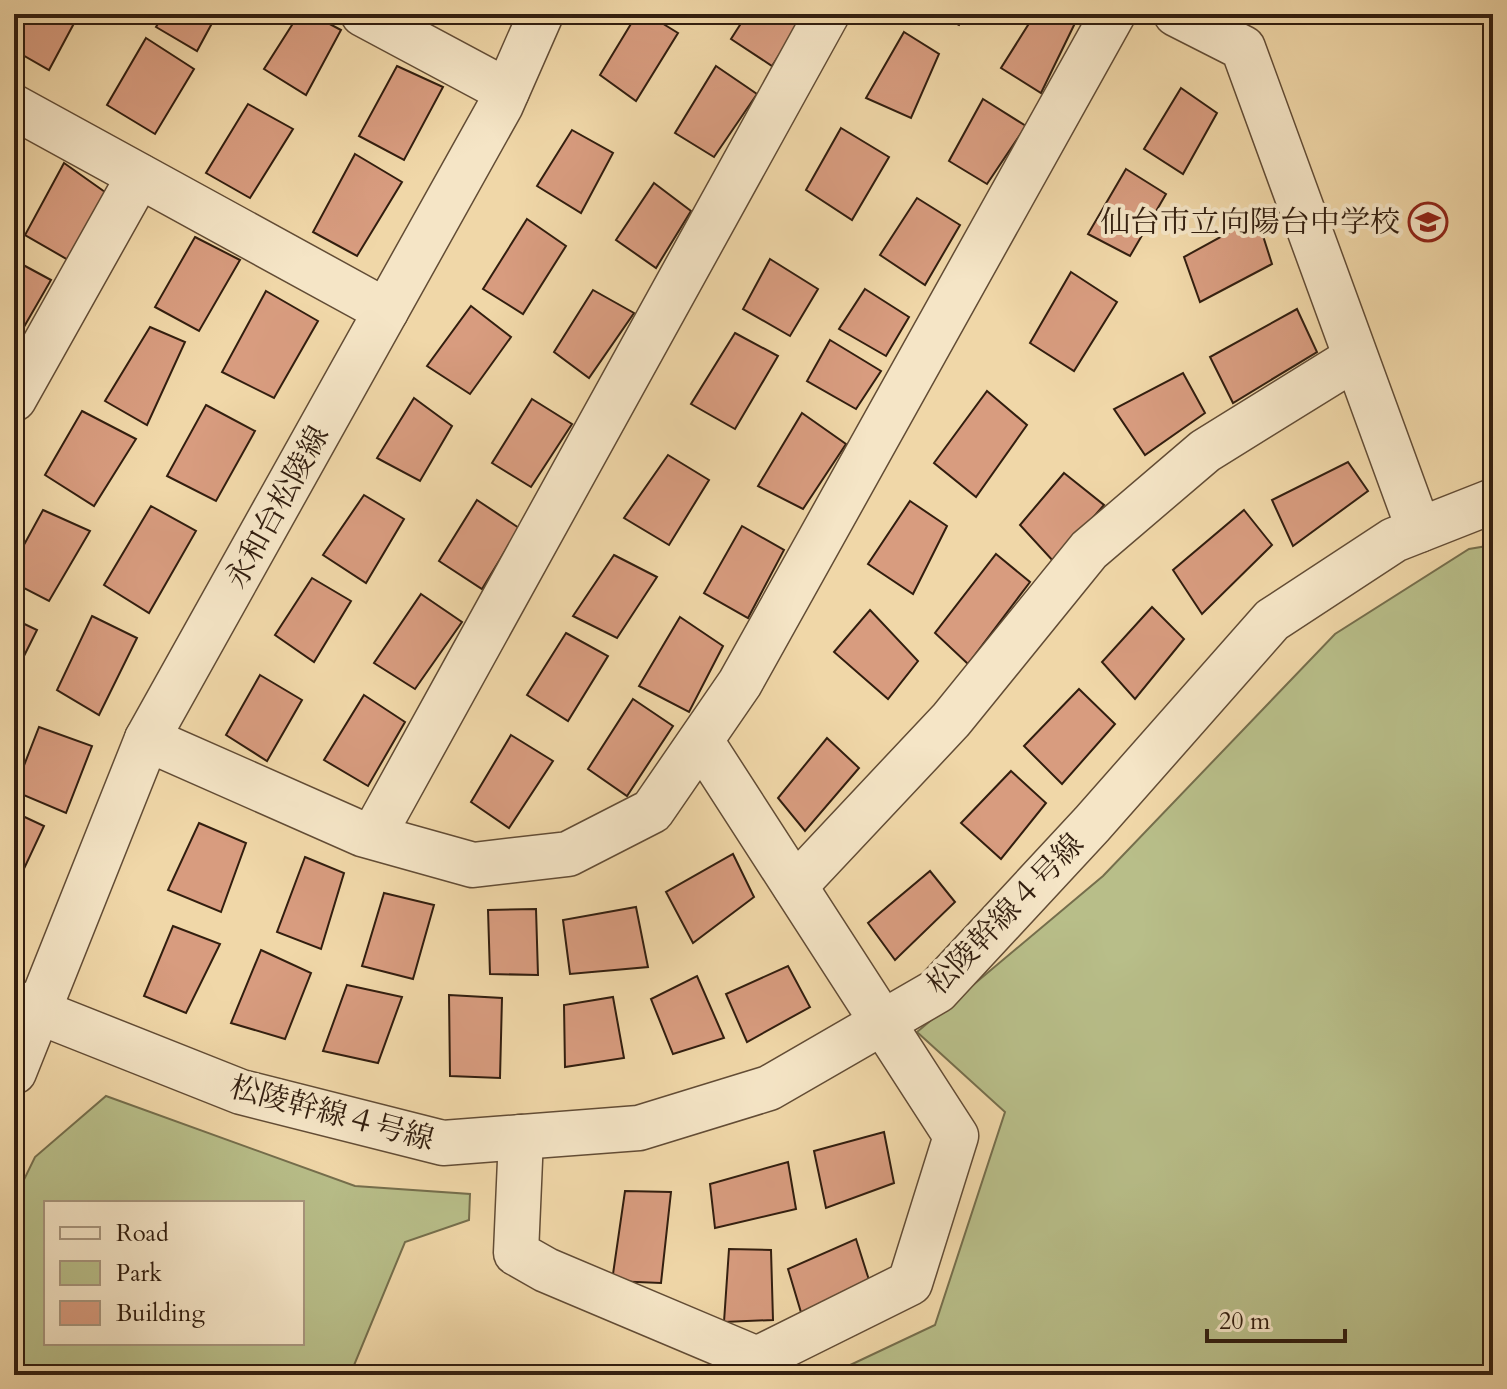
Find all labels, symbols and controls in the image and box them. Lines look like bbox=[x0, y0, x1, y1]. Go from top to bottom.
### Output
school or university icon: 仙台市立向陽台中学校 bbox=[1407, 201, 1449, 243]
place label: 仙台市立向陽台中学校 bbox=[1100, 202, 1400, 243]
street label: 永和台松陵線 bbox=[216, 419, 339, 596]
street label: 松陵幹線４号線 bbox=[918, 825, 1093, 1004]
street label: 松陵幹線４号線 bbox=[225, 1067, 439, 1160]
legend bbox=[44, 1201, 304, 1345]
text: Road bbox=[116, 1217, 169, 1250]
text: Park bbox=[116, 1257, 162, 1290]
scale bar bbox=[1207, 1293, 1345, 1343]
text: Building bbox=[116, 1297, 206, 1330]
text: 20 m bbox=[1219, 1305, 1271, 1338]

